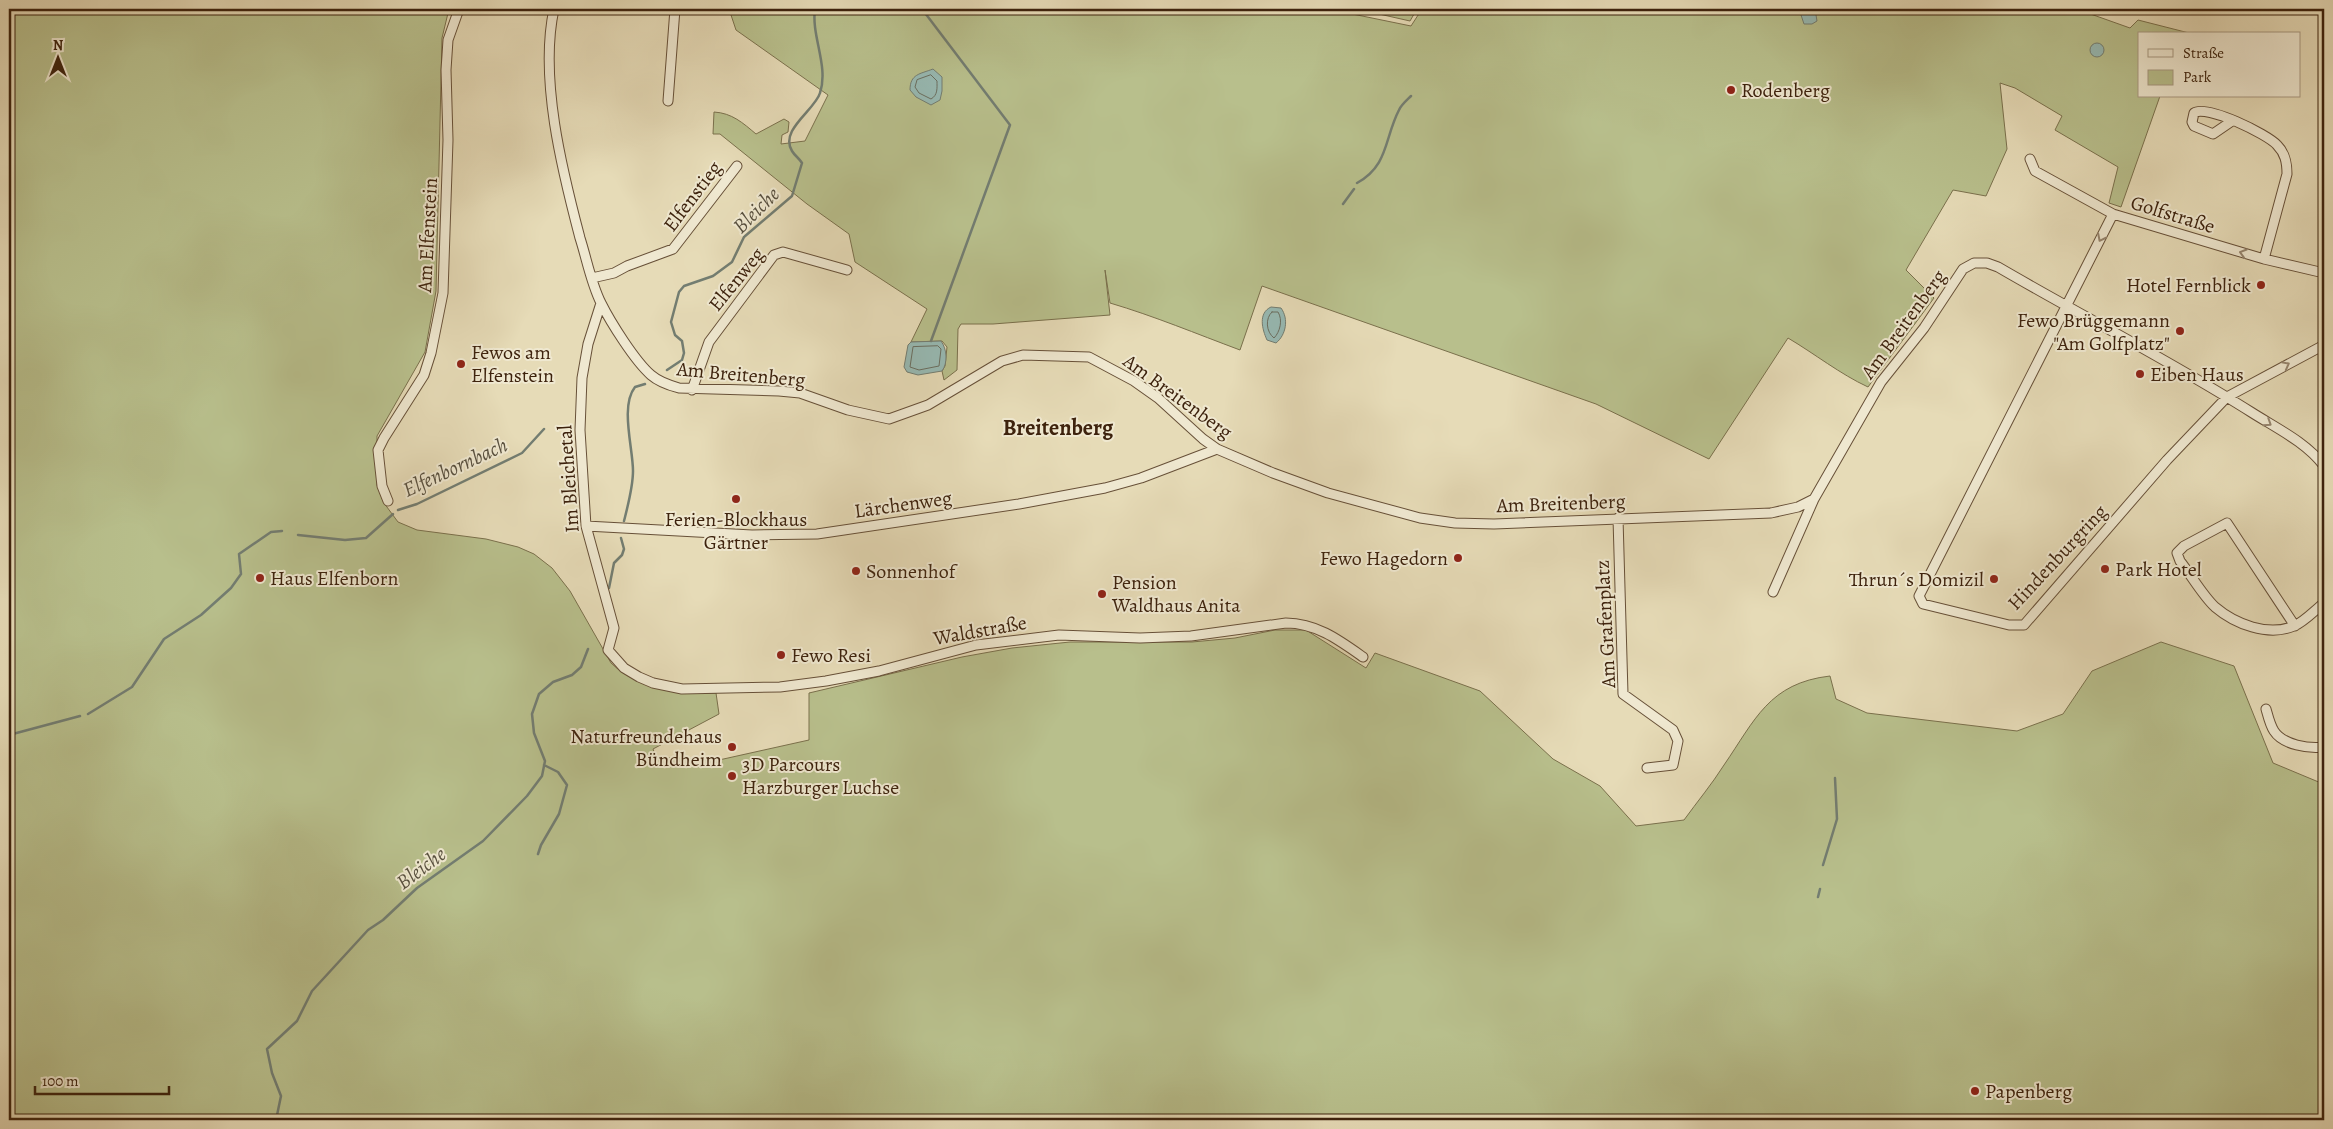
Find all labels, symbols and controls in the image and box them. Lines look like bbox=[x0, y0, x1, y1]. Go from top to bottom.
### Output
north arrow bbox=[32, 32, 82, 82]
legend bbox=[2138, 32, 2300, 98]
text: N bbox=[53, 36, 63, 55]
text: Straße bbox=[2183, 43, 2224, 63]
text: Park bbox=[2183, 67, 2212, 87]
place label: Rodenberg bbox=[1741, 77, 1830, 104]
marker: Rodenberg bbox=[1725, 84, 1737, 96]
street label: Elfenstieg bbox=[657, 155, 728, 237]
street label: Am Elfenstein bbox=[411, 177, 444, 294]
water label: Bleiche bbox=[727, 180, 786, 239]
street label: Golfstraße bbox=[2128, 189, 2218, 240]
one-way arrow bbox=[2097, 233, 2107, 242]
street label: Elfenweg bbox=[702, 242, 770, 317]
one-way arrow bbox=[2239, 249, 2248, 259]
street label: Am Breitenberg bbox=[1854, 264, 1952, 385]
place label: Hotel Fernblick bbox=[2126, 272, 2251, 299]
marker: Hotel Fernblick bbox=[2255, 279, 2267, 291]
place label: Fewo Brüggemann "Am Golfplatz" bbox=[2017, 307, 2170, 357]
marker: Fewo Brüggemann "Am Golfplatz" bbox=[2174, 325, 2186, 337]
place label: Fewos am Elfenstein bbox=[471, 339, 554, 389]
street label: Am Breitenberg bbox=[1117, 347, 1238, 445]
street label: Am Breitenberg bbox=[675, 355, 806, 394]
marker: Fewos am Elfenstein bbox=[455, 358, 467, 370]
place label: Eiben Haus bbox=[2150, 361, 2244, 388]
one-way arrow bbox=[2280, 361, 2289, 371]
marker: Eiben Haus bbox=[2134, 368, 2146, 380]
district label: Breitenberg bbox=[1003, 413, 1114, 443]
one-way arrow bbox=[2263, 417, 2272, 426]
street label: Im Bleichetal bbox=[551, 424, 586, 534]
water label: Elfenbornbach bbox=[398, 431, 512, 503]
street label: Lärchenweg bbox=[853, 484, 954, 525]
street label: Am Breitenberg bbox=[1495, 488, 1626, 519]
marker: Ferien-Blockhaus Gärtner bbox=[730, 493, 742, 505]
street label: Hindenburgring bbox=[2001, 499, 2113, 616]
place label: Ferien-Blockhaus Gärtner bbox=[665, 506, 807, 556]
place label: Fewo Hagedorn bbox=[1320, 545, 1448, 572]
marker: Fewo Hagedorn bbox=[1452, 552, 1464, 564]
place label: Park Hotel bbox=[2115, 556, 2202, 583]
place label: Sonnenhof bbox=[866, 558, 959, 585]
street label: Am Grafenplatz bbox=[1589, 559, 1622, 690]
marker: Park Hotel bbox=[2099, 563, 2111, 575]
place label: Haus Elfenborn bbox=[270, 565, 398, 592]
marker: Sonnenhof bbox=[850, 565, 862, 577]
place label: Thrun´s Domizil bbox=[1849, 566, 1984, 593]
place label: Pension Waldhaus Anita bbox=[1111, 569, 1241, 619]
marker: Haus Elfenborn bbox=[254, 572, 266, 584]
marker: Thrun´s Domizil bbox=[1988, 573, 2000, 585]
marker: Pension Waldhaus Anita bbox=[1096, 588, 1108, 600]
street label: Waldstraße bbox=[930, 609, 1029, 652]
place label: Fewo Resi bbox=[791, 642, 871, 669]
marker: Fewo Resi bbox=[775, 649, 787, 661]
place label: Naturfreundehaus Bündheim bbox=[570, 723, 722, 773]
marker: Naturfreundehaus Bündheim bbox=[726, 741, 738, 753]
place label: 3D Parcours Harzburger Luchse bbox=[742, 751, 899, 801]
marker: 3D Parcours Harzburger Luchse bbox=[726, 770, 738, 782]
water label: Bleiche bbox=[390, 840, 452, 896]
scale bar bbox=[35, 1064, 169, 1096]
text: 100 m bbox=[42, 1071, 79, 1091]
place label: Papenberg bbox=[1985, 1078, 2072, 1105]
marker: Papenberg bbox=[1969, 1085, 1981, 1097]

